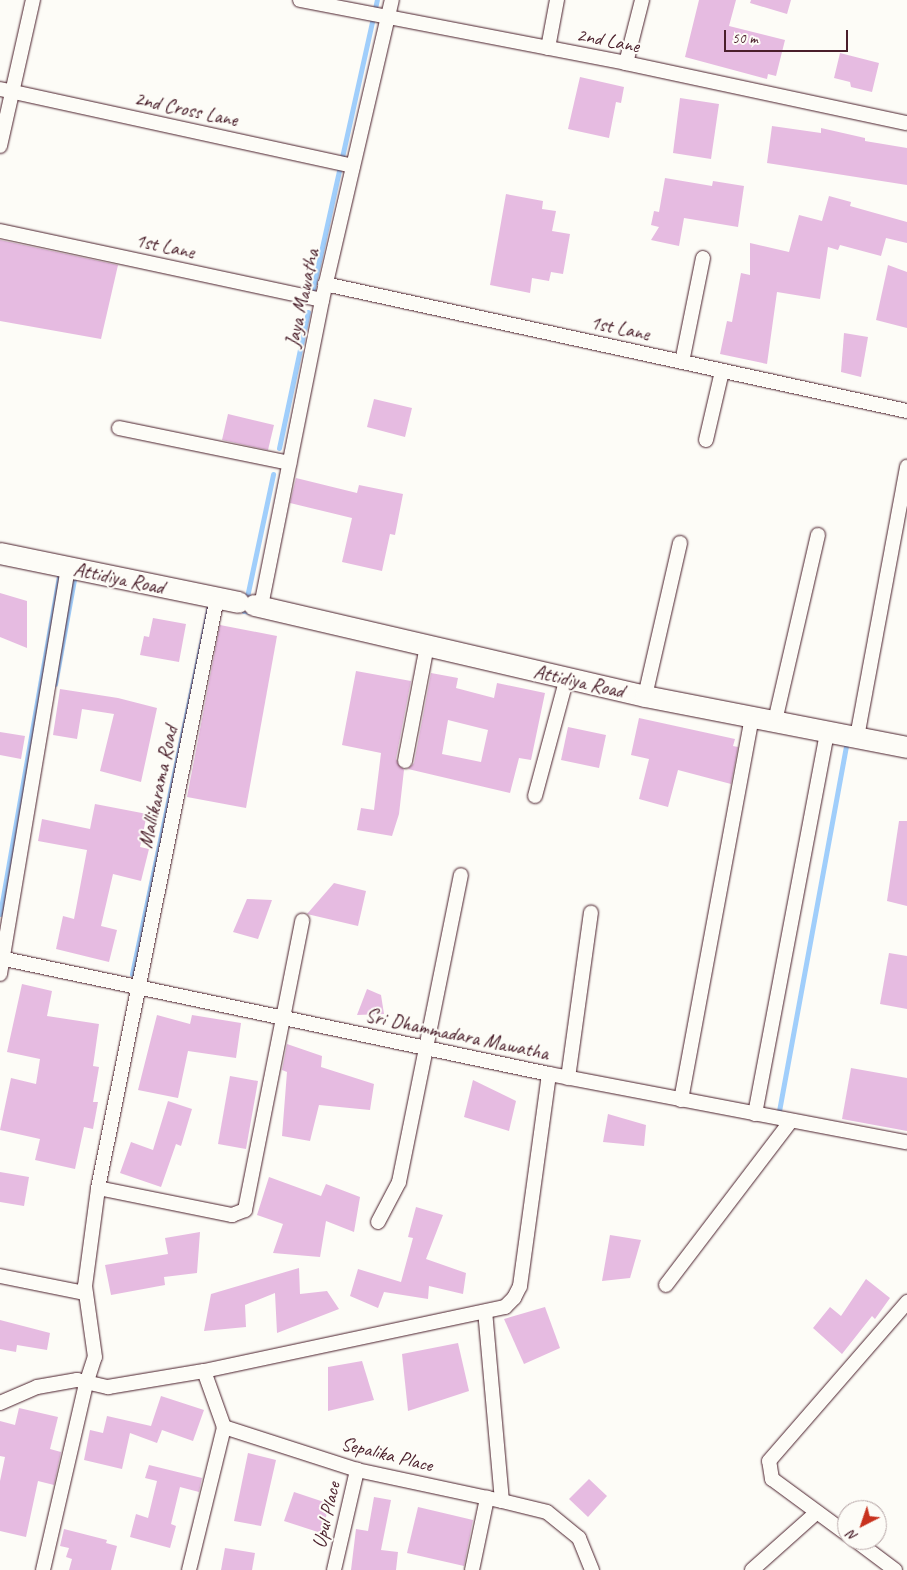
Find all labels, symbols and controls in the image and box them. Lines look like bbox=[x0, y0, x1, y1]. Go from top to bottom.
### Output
scale bar bbox=[727, 20, 851, 52]
street label: 2nd Lane bbox=[575, 22, 641, 58]
text: 50 m bbox=[732, 29, 758, 48]
street label: 2nd Cross Lane bbox=[132, 86, 240, 132]
street label: 1st Lane bbox=[133, 228, 197, 264]
street label: Jaya Mawatha bbox=[280, 247, 324, 349]
street label: 1st Lane bbox=[588, 310, 652, 346]
street label: Attidiya Road bbox=[72, 557, 166, 599]
street label: Attidiya Road bbox=[531, 659, 627, 703]
street label: Mallikarama Road bbox=[133, 724, 183, 850]
street label: Sri Dhammadara Mawatha bbox=[362, 1003, 552, 1065]
street label: Sepalika Place bbox=[338, 1431, 436, 1477]
street label: Upul Place bbox=[307, 1479, 345, 1551]
north arrow bbox=[837, 1500, 887, 1550]
text: N bbox=[844, 1527, 861, 1545]

